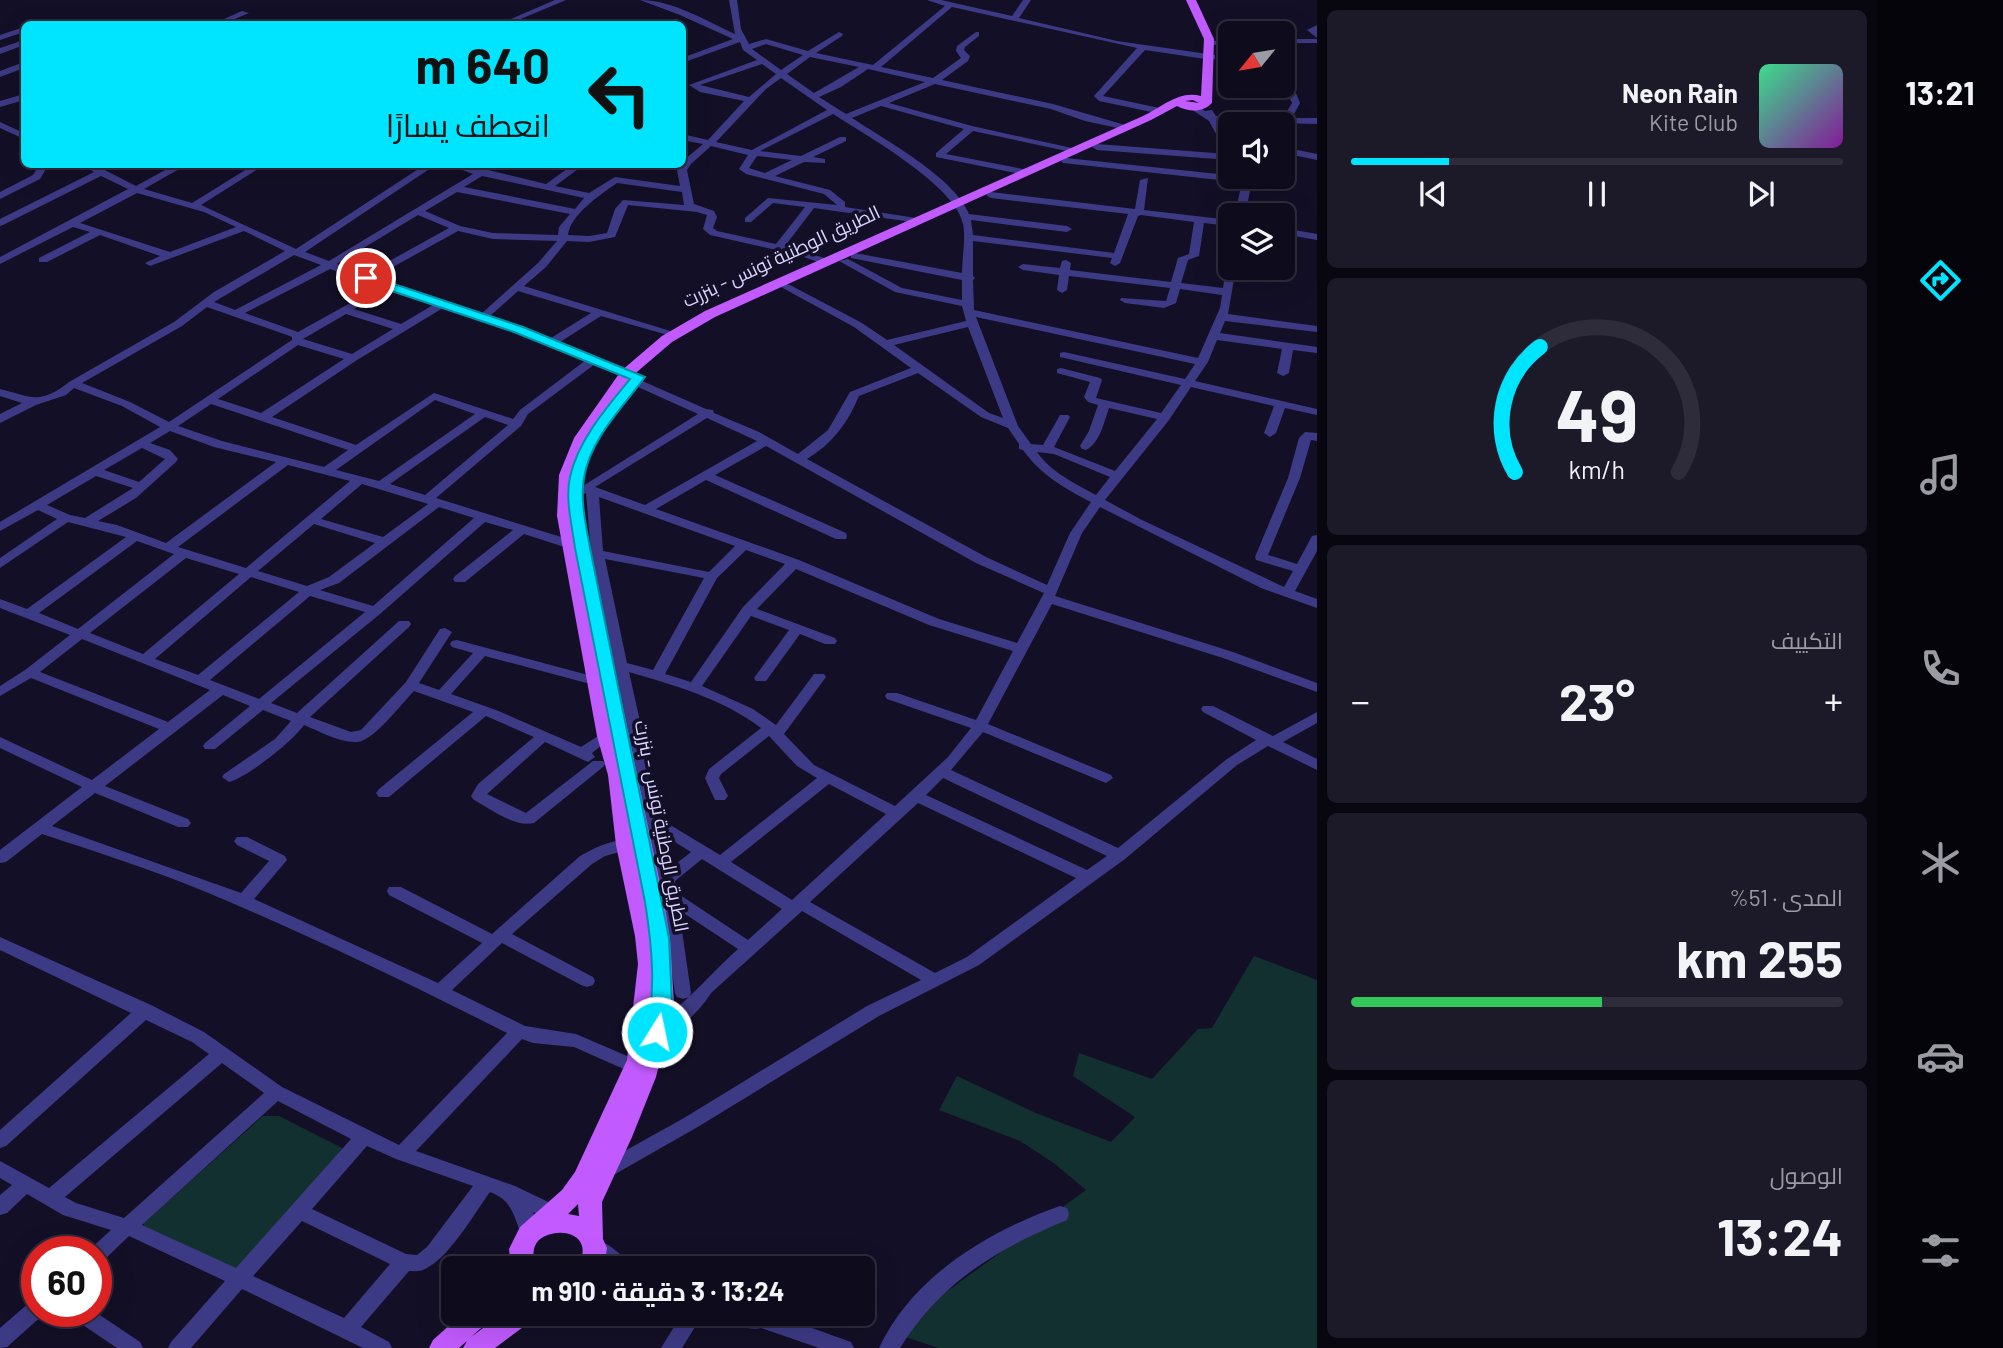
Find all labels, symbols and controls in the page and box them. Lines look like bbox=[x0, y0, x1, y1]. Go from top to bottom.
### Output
north arrow bbox=[1218, 21, 1295, 98]
map controls bbox=[1218, 21, 1295, 280]
text: 640 m bbox=[415, 35, 550, 94]
icon: left bbox=[574, 49, 665, 140]
text: 13:21 bbox=[1905, 73, 1975, 111]
text: Neon Rain bbox=[1622, 77, 1738, 108]
text: انعطف يسارًا bbox=[386, 105, 550, 143]
text: Kite Club bbox=[1649, 108, 1738, 136]
button: sound bbox=[1218, 112, 1295, 189]
icon: previous bbox=[1414, 175, 1452, 213]
icon: pause bbox=[1578, 175, 1616, 213]
icon: next bbox=[1742, 175, 1780, 213]
street label: الطريق الوطنية تونس - بنزرت bbox=[678, 200, 884, 313]
button: layers bbox=[1218, 203, 1295, 280]
pin bbox=[336, 248, 396, 308]
icon: directions bbox=[1916, 256, 1965, 305]
icon: arrive bbox=[347, 259, 385, 297]
text: 49 bbox=[1556, 370, 1638, 458]
icon: music bbox=[1916, 450, 1965, 499]
text: km/h bbox=[1569, 454, 1625, 484]
text: التكييف bbox=[1771, 626, 1843, 654]
icon: phone bbox=[1916, 644, 1965, 693]
text: 23° bbox=[1559, 669, 1635, 731]
text: − bbox=[1351, 677, 1370, 723]
text: + bbox=[1824, 677, 1843, 723]
street label: الطريق الوطنية تونس - بنزرت bbox=[629, 718, 694, 934]
icon: climate bbox=[1916, 838, 1965, 887]
text: المدى · 51% bbox=[1729, 883, 1843, 911]
text: 255 km bbox=[1676, 926, 1843, 988]
position arrow bbox=[620, 995, 694, 1069]
icon: car bbox=[1916, 1032, 1965, 1081]
text: الوصول bbox=[1770, 1161, 1843, 1189]
text: 13:24 bbox=[1717, 1204, 1843, 1266]
icon: filters bbox=[1916, 1226, 1965, 1275]
speed limit sign: 60 bbox=[21, 1236, 112, 1327]
text: 13:24 · 3 دقيقة · 910 m bbox=[531, 1275, 785, 1306]

